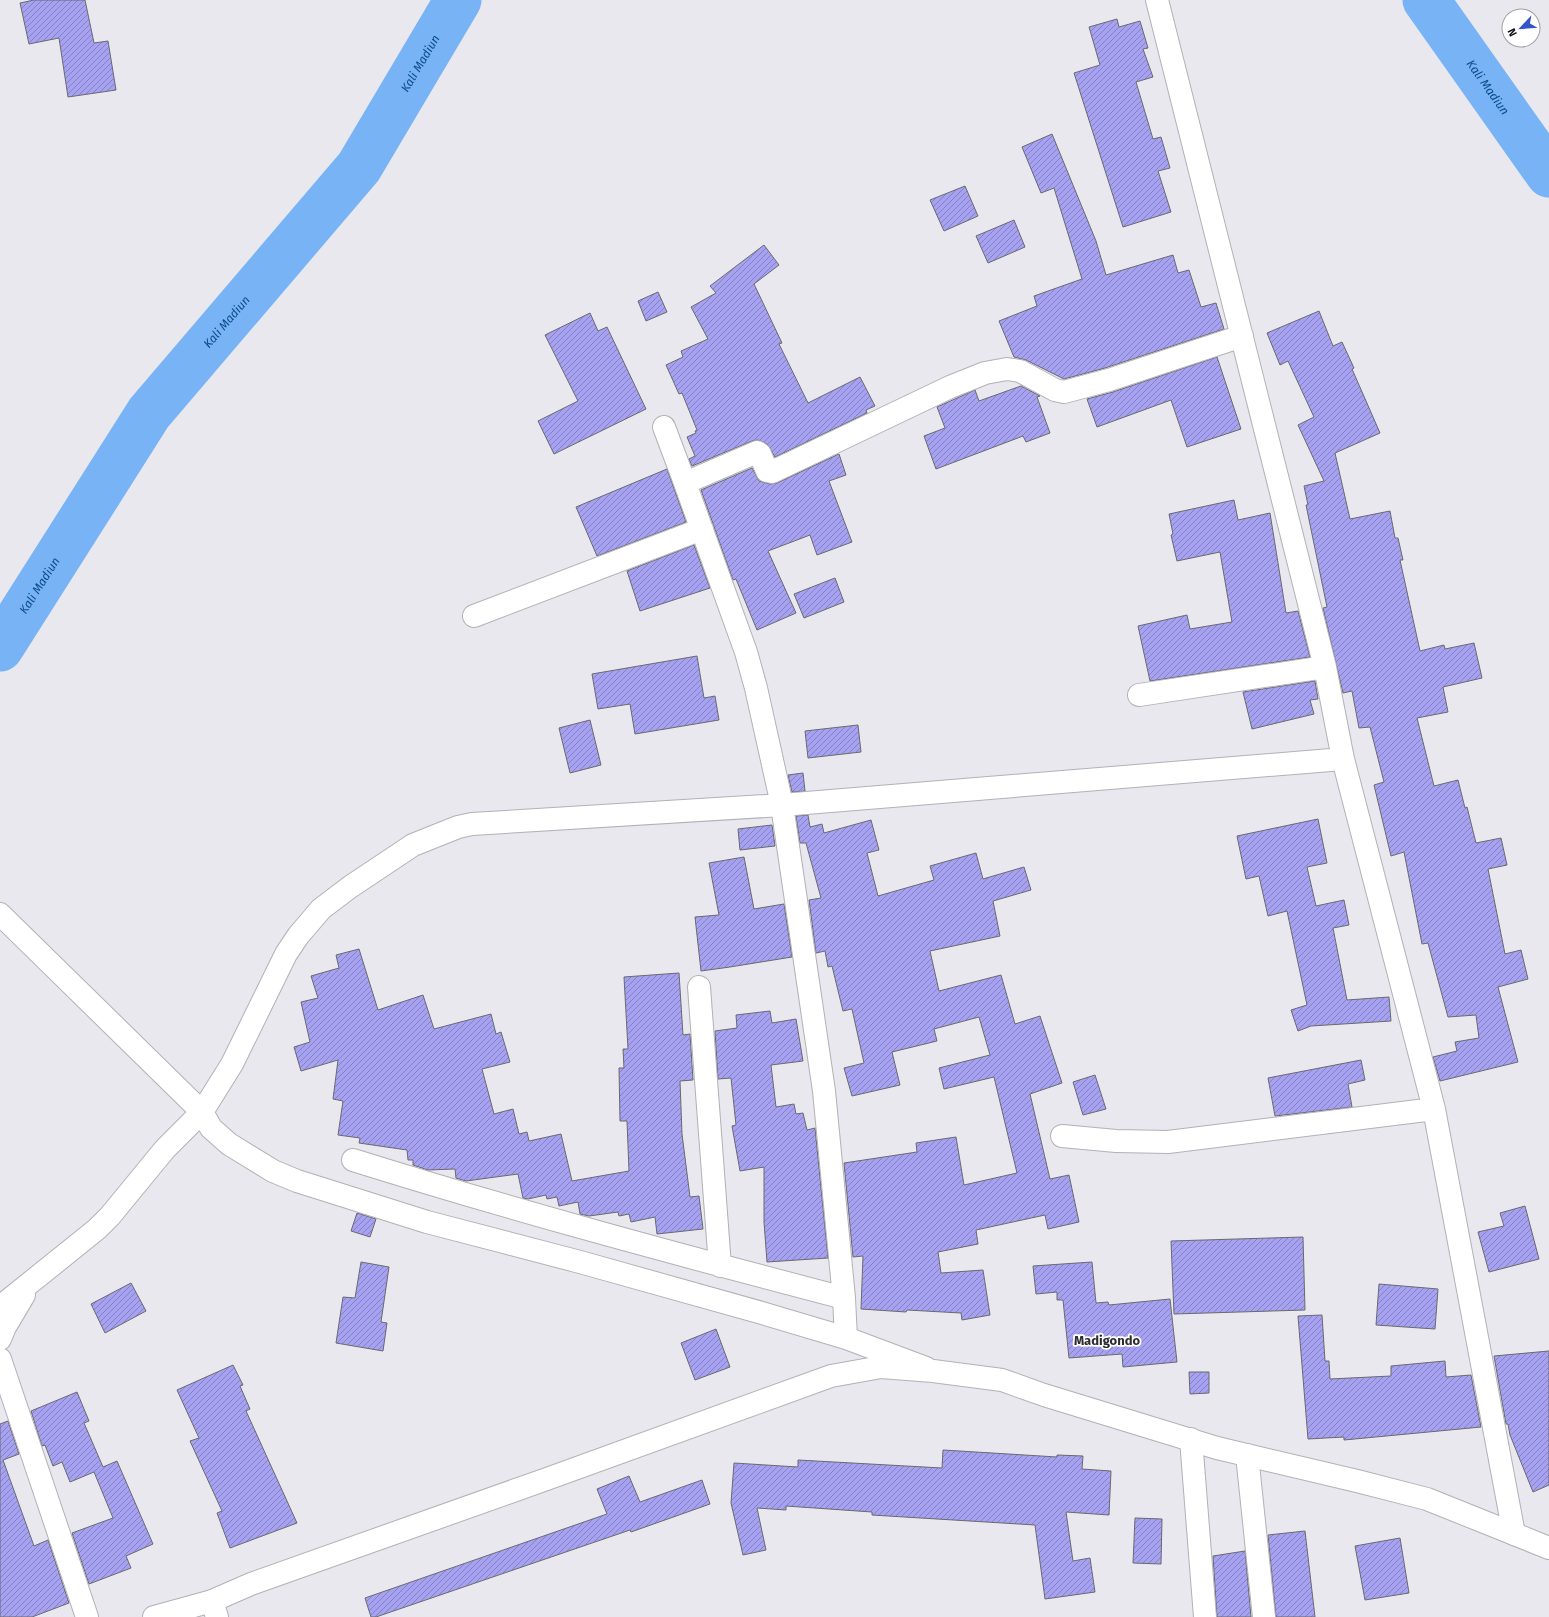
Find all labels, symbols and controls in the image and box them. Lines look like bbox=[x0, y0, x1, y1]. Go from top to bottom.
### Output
north arrow bbox=[1501, 8, 1541, 48]
text: N bbox=[1505, 26, 1520, 38]
water label: Kali Madiun bbox=[398, 32, 443, 95]
water label: Kali Madiun bbox=[1464, 57, 1512, 118]
water label: Kali Madiun bbox=[201, 293, 253, 351]
water label: Kali Madiun bbox=[17, 555, 63, 616]
district label: Madigondo bbox=[1074, 1333, 1140, 1348]

